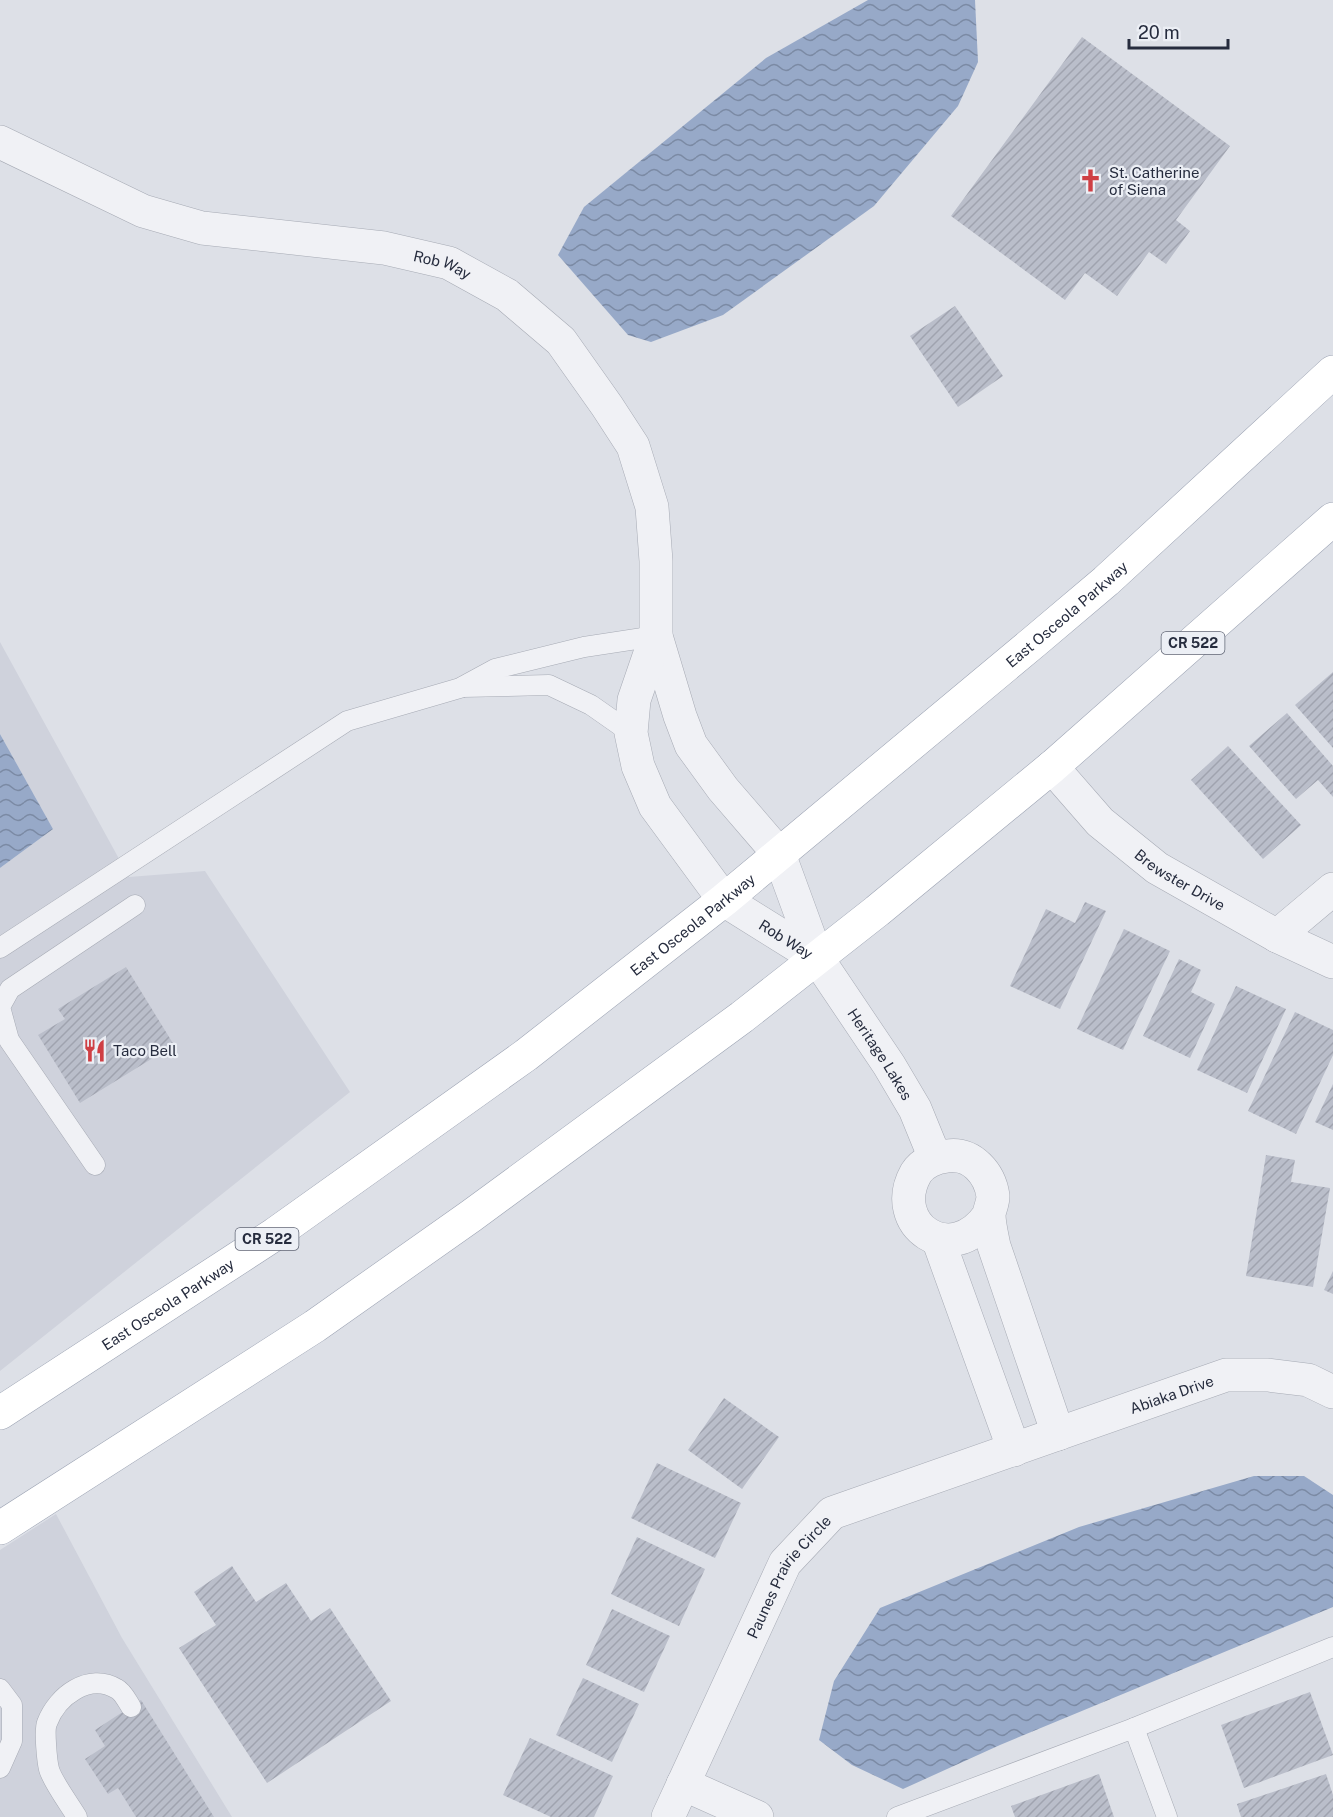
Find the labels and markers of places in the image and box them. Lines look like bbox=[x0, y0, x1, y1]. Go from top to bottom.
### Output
place label: St. Catherine of Siena bbox=[1109, 164, 1200, 198]
church icon: St. Catherine of Siena bbox=[1078, 168, 1104, 194]
restaurant icon: Taco Bell bbox=[82, 1037, 108, 1063]
place label: Taco Bell bbox=[113, 1042, 177, 1059]

